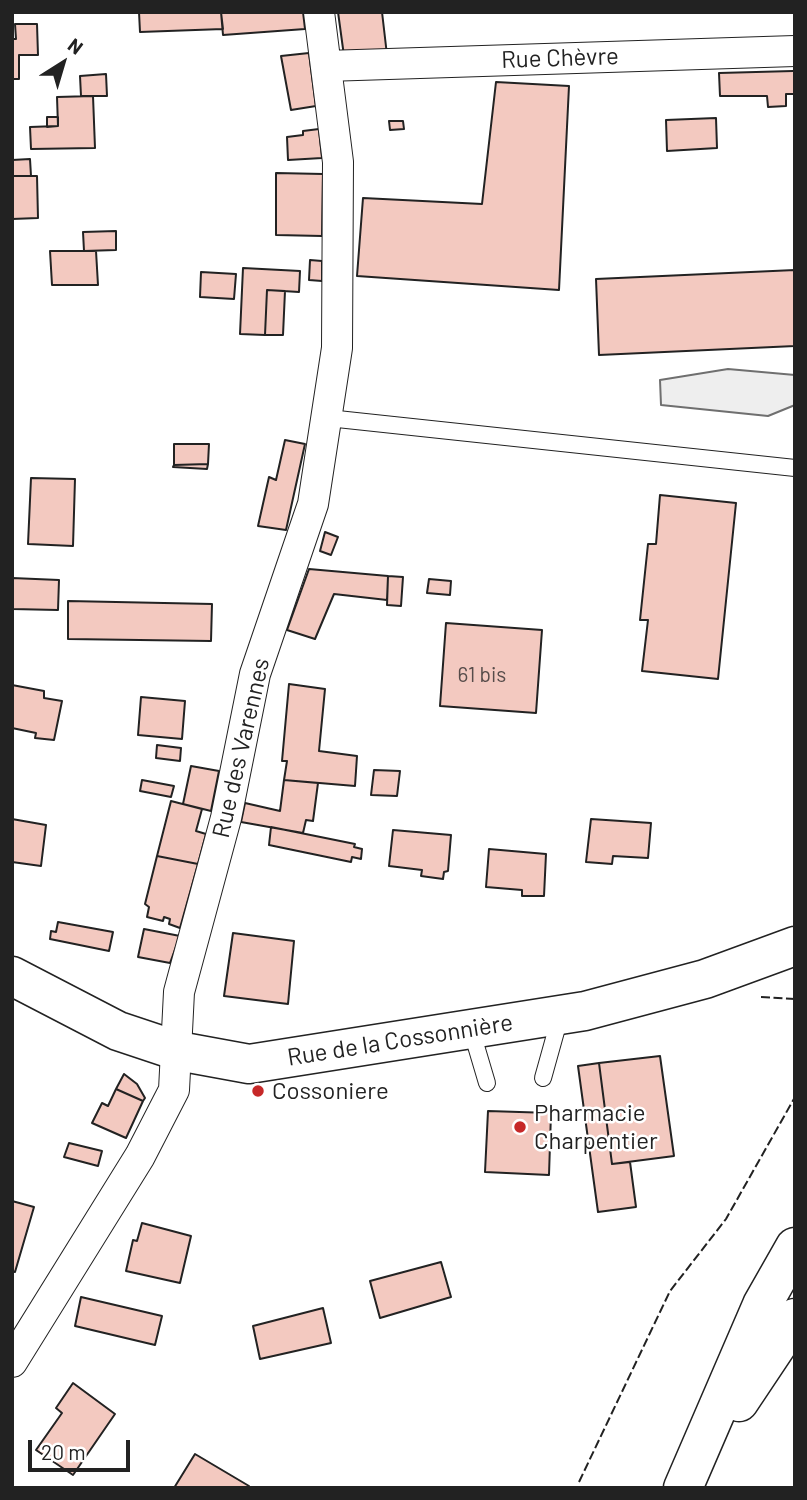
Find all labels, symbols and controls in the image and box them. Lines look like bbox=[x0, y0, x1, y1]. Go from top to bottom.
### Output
north arrow bbox=[28, 28, 98, 98]
text: N bbox=[64, 33, 88, 59]
street label: Rue Chèvre bbox=[501, 42, 619, 74]
street label: Rue des Varennes bbox=[206, 655, 276, 841]
house number: 61 bis bbox=[458, 662, 506, 688]
street label: Rue de la Cossonnière bbox=[285, 1008, 515, 1072]
place label: Cossoniere bbox=[272, 1077, 389, 1105]
marker: Cossoniere bbox=[250, 1083, 266, 1099]
place label: Pharmacie Charpentier bbox=[534, 1099, 658, 1155]
marker: Pharmacie Charpentier bbox=[512, 1119, 528, 1135]
scale bar bbox=[32, 1426, 133, 1470]
text: 20 m bbox=[41, 1439, 86, 1464]

